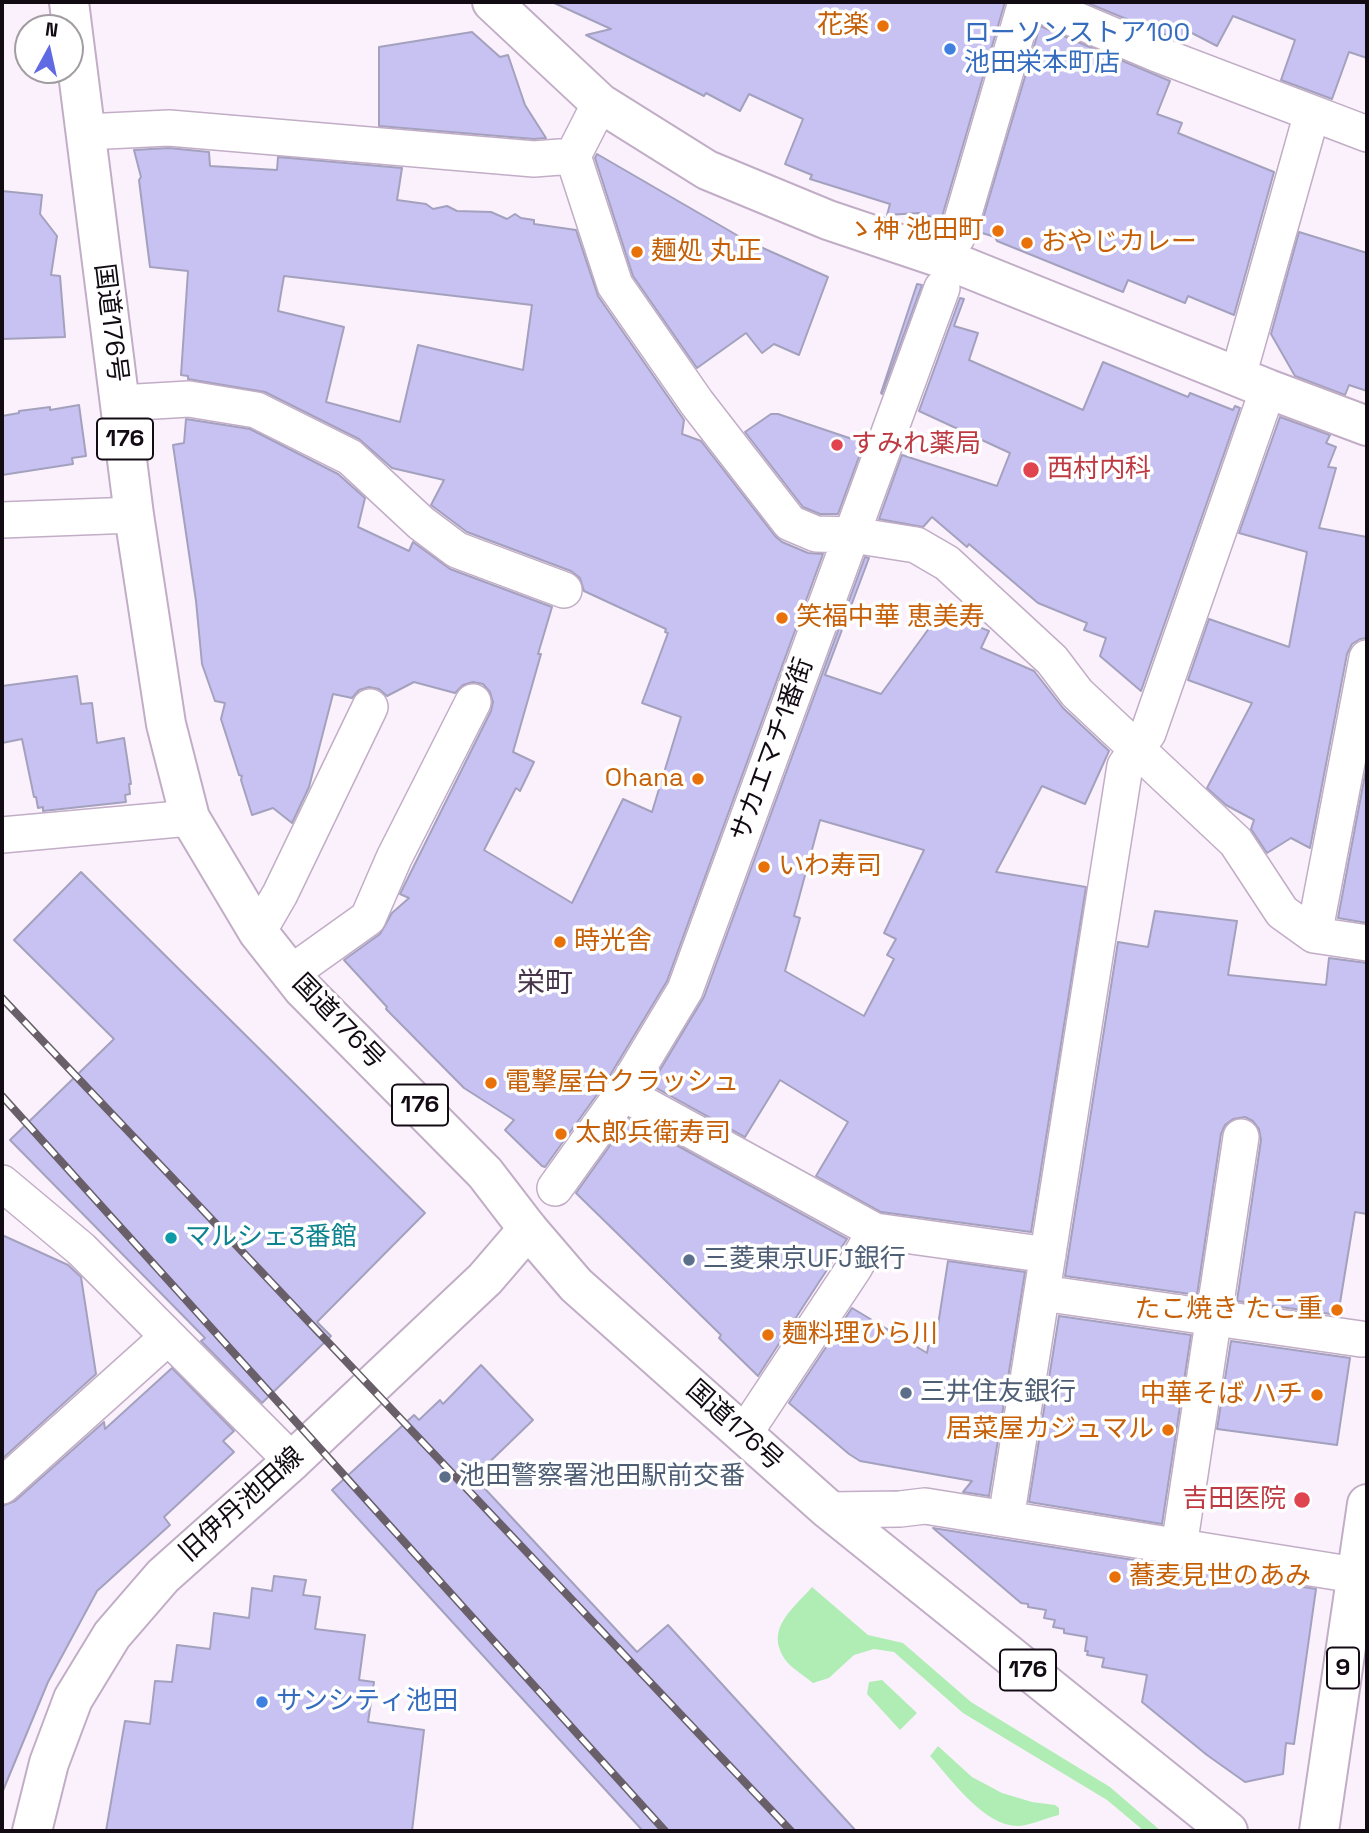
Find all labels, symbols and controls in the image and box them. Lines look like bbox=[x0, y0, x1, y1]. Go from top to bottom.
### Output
place label: 花楽 bbox=[817, 10, 869, 42]
north arrow bbox=[14, 14, 84, 84]
text: N bbox=[44, 16, 60, 43]
marker: 花楽 bbox=[875, 18, 891, 34]
place label: ローソンストア100 池田栄本町店 bbox=[964, 18, 1190, 80]
marker: ローソンストア100 池田栄本町店 bbox=[942, 41, 958, 57]
place label: ゝ神 池田町 bbox=[847, 215, 984, 247]
marker: ゝ神 池田町 bbox=[990, 223, 1006, 239]
place label: おやじカレー bbox=[1041, 227, 1197, 259]
marker: おやじカレー bbox=[1019, 235, 1035, 251]
place label: 麺処 丸正 bbox=[651, 236, 762, 268]
marker: 麺処 丸正 bbox=[629, 244, 645, 260]
street label: 国道176号 bbox=[87, 262, 133, 384]
road number: 176 bbox=[97, 418, 153, 460]
place label: すみれ薬局 bbox=[851, 429, 981, 461]
marker: すみれ薬局 bbox=[829, 437, 845, 453]
place label: 西村内科 bbox=[1047, 454, 1151, 486]
marker: 西村内科 bbox=[1021, 460, 1041, 480]
place label: 笑福中華 恵美寿 bbox=[796, 602, 985, 634]
marker: 笑福中華 恵美寿 bbox=[774, 610, 790, 626]
street label: サカエマチ1番街 bbox=[725, 654, 821, 846]
place label: Ohana bbox=[605, 763, 684, 795]
marker: Ohana bbox=[690, 771, 706, 787]
place label: いわ寿司 bbox=[778, 851, 882, 883]
marker: いわ寿司 bbox=[756, 859, 772, 875]
place label: 時光舎 bbox=[574, 926, 652, 958]
marker: 時光舎 bbox=[552, 934, 568, 950]
district label: 栄町 bbox=[517, 967, 573, 1001]
street label: 国道176号 bbox=[285, 968, 391, 1076]
place label: 電撃屋台クラッシュ bbox=[505, 1067, 739, 1099]
marker: 電撃屋台クラッシュ bbox=[483, 1075, 499, 1091]
road number: 176 bbox=[392, 1084, 448, 1126]
place label: 太郎兵衛寿司 bbox=[575, 1118, 731, 1150]
marker: 太郎兵衛寿司 bbox=[553, 1126, 569, 1142]
place label: マルシェ3番館 bbox=[185, 1222, 357, 1254]
marker: マルシェ3番館 bbox=[163, 1230, 179, 1246]
place label: 三菱東京UFJ銀行 bbox=[703, 1244, 906, 1276]
marker: 三菱東京UFJ銀行 bbox=[681, 1252, 697, 1268]
place label: たこ焼き たこ重 bbox=[1134, 1294, 1323, 1326]
marker: たこ焼き たこ重 bbox=[1329, 1302, 1345, 1318]
place label: 麺料理ひら川 bbox=[782, 1319, 938, 1351]
marker: 麺料理ひら川 bbox=[760, 1327, 776, 1343]
street label: 国道176号 bbox=[679, 1375, 789, 1477]
place label: 三井住友銀行 bbox=[920, 1377, 1076, 1409]
place label: 中華そば ハチ bbox=[1140, 1379, 1303, 1411]
marker: 三井住友銀行 bbox=[898, 1385, 914, 1401]
marker: 中華そば ハチ bbox=[1309, 1387, 1325, 1403]
place label: 居菜屋カジュマル bbox=[946, 1414, 1154, 1446]
marker: 居菜屋カジュマル bbox=[1160, 1422, 1176, 1438]
street label: 旧伊丹池田線 bbox=[174, 1441, 310, 1569]
place label: 池田警察署池田駅前交番 bbox=[459, 1461, 745, 1493]
marker: 池田警察署池田駅前交番 bbox=[437, 1469, 453, 1485]
place label: 吉田医院 bbox=[1182, 1484, 1286, 1516]
marker: 吉田医院 bbox=[1292, 1490, 1312, 1510]
place label: 蕎麦見世のあみ bbox=[1129, 1561, 1311, 1593]
marker: 蕎麦見世のあみ bbox=[1107, 1569, 1123, 1585]
road number: 9 bbox=[1327, 1648, 1359, 1688]
road number: 176 bbox=[1000, 1650, 1056, 1690]
place label: サンシティ池田 bbox=[276, 1686, 458, 1718]
marker: サンシティ池田 bbox=[254, 1694, 270, 1710]

